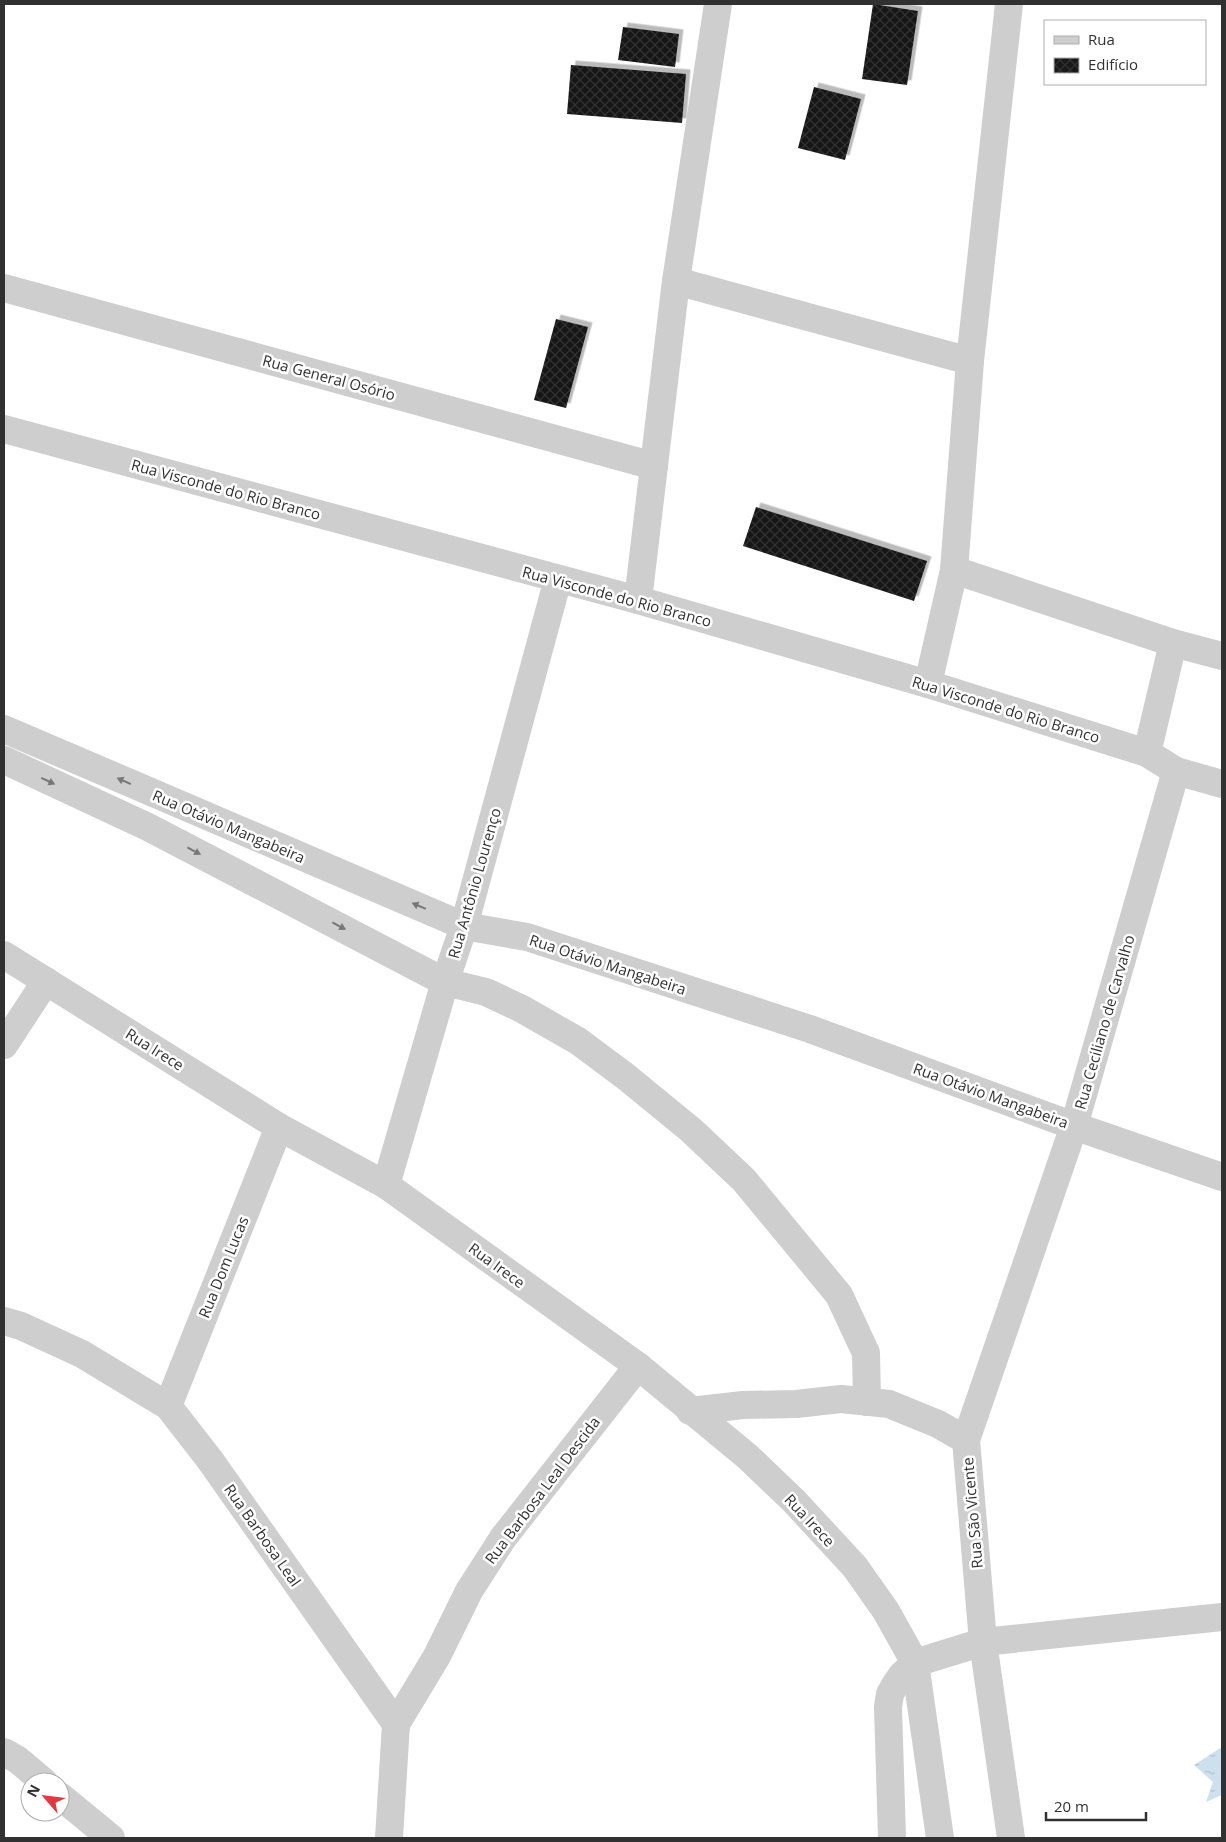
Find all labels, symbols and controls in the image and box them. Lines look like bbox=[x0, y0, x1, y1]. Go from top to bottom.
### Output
legend bbox=[1044, 20, 1206, 85]
text: Rua bbox=[1088, 29, 1115, 49]
text: Edifício bbox=[1088, 54, 1138, 74]
street label: Rua General Osório bbox=[260, 350, 398, 404]
street label: Rua Visconde do Rio Branco bbox=[129, 454, 323, 524]
street label: Rua Visconde do Rio Branco bbox=[520, 561, 714, 631]
street label: Rua Visconde do Rio Branco bbox=[910, 671, 1102, 747]
one-way arrow bbox=[41, 777, 55, 785]
one-way arrow bbox=[117, 777, 131, 785]
street label: Rua Otávio Mangabeira bbox=[150, 785, 308, 867]
street label: Rua Antônio Lourenço bbox=[443, 805, 505, 961]
one-way arrow bbox=[187, 847, 202, 855]
one-way arrow bbox=[412, 902, 426, 910]
one-way arrow bbox=[331, 922, 346, 930]
street label: Rua Otávio Mangabeira bbox=[527, 929, 689, 999]
street label: Rua Ceciliano de Carvalho bbox=[1069, 932, 1139, 1112]
street label: Rua Irece bbox=[122, 1023, 188, 1075]
street label: Rua Otávio Mangabeira bbox=[911, 1058, 1071, 1132]
street label: Rua Dom Lucas bbox=[193, 1213, 253, 1321]
street label: Rua Irece bbox=[465, 1238, 529, 1292]
street label: Rua Barbosa Leal Descida bbox=[480, 1412, 604, 1568]
street label: Rua São Vicente bbox=[957, 1457, 987, 1569]
street label: Rua Barbosa Leal bbox=[220, 1480, 306, 1590]
street label: Rua Irece bbox=[781, 1489, 839, 1551]
north arrow bbox=[20, 1772, 70, 1822]
text: N bbox=[22, 1781, 44, 1800]
scale bar bbox=[1046, 1790, 1146, 1822]
text: 20 m bbox=[1054, 1796, 1089, 1816]

